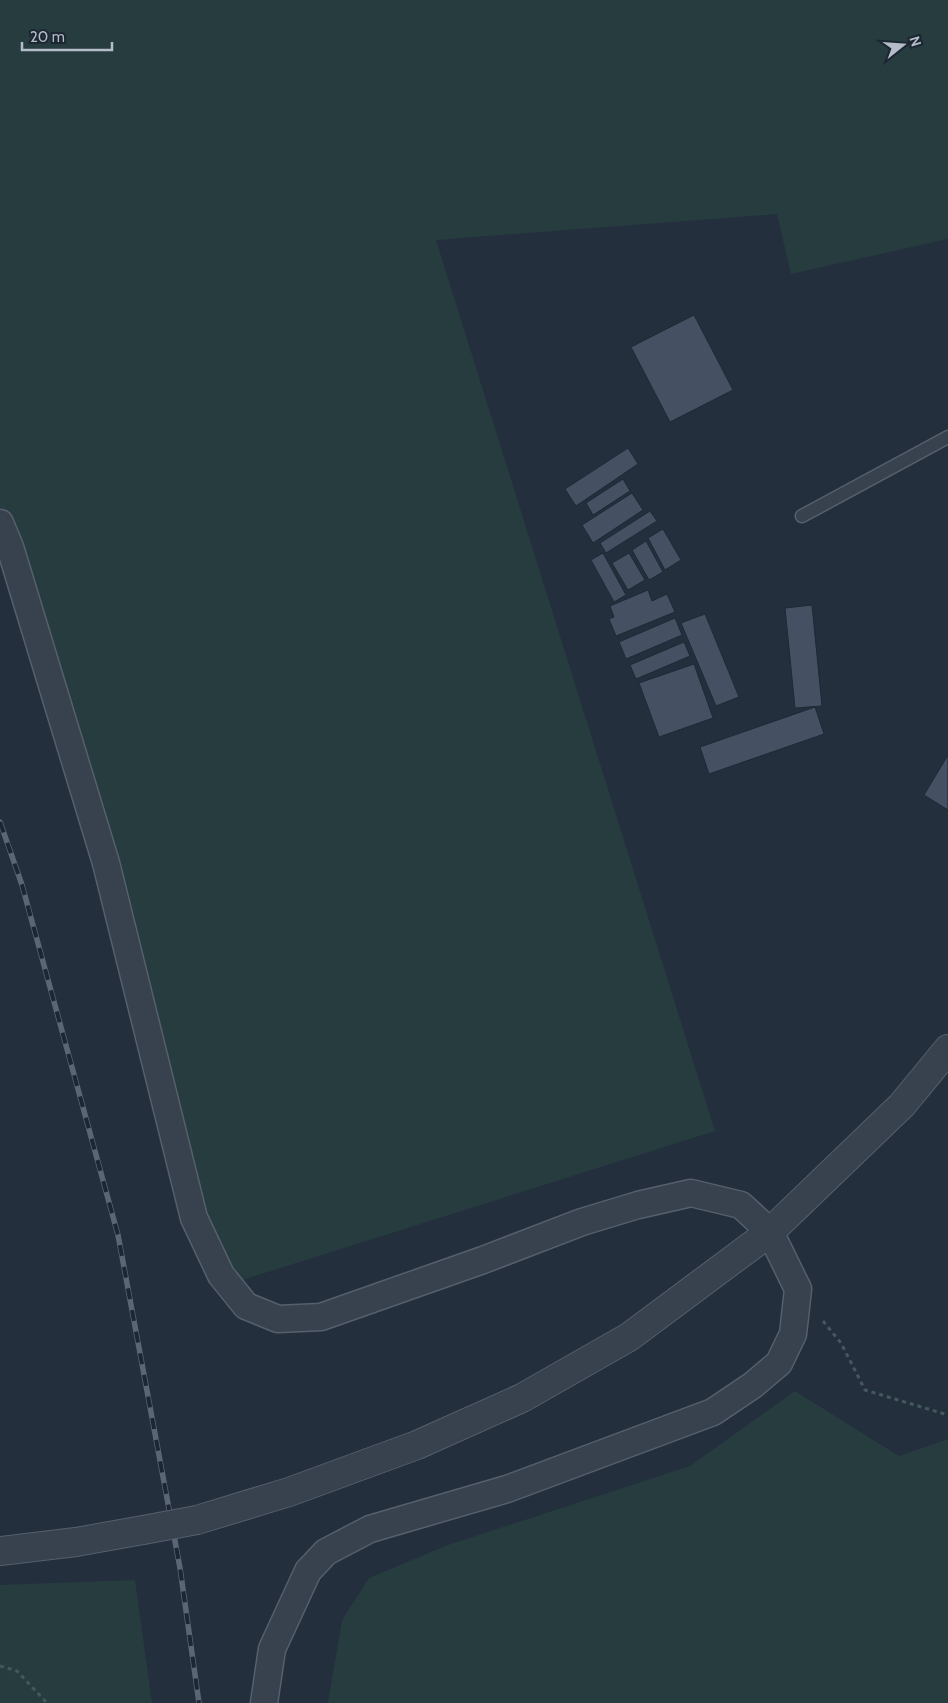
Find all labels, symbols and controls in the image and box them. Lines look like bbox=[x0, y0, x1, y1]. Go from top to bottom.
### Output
scale bar bbox=[22, 20, 112, 52]
north arrow bbox=[878, 20, 928, 70]
text: 20 m bbox=[30, 28, 65, 46]
text: N bbox=[905, 34, 925, 49]

